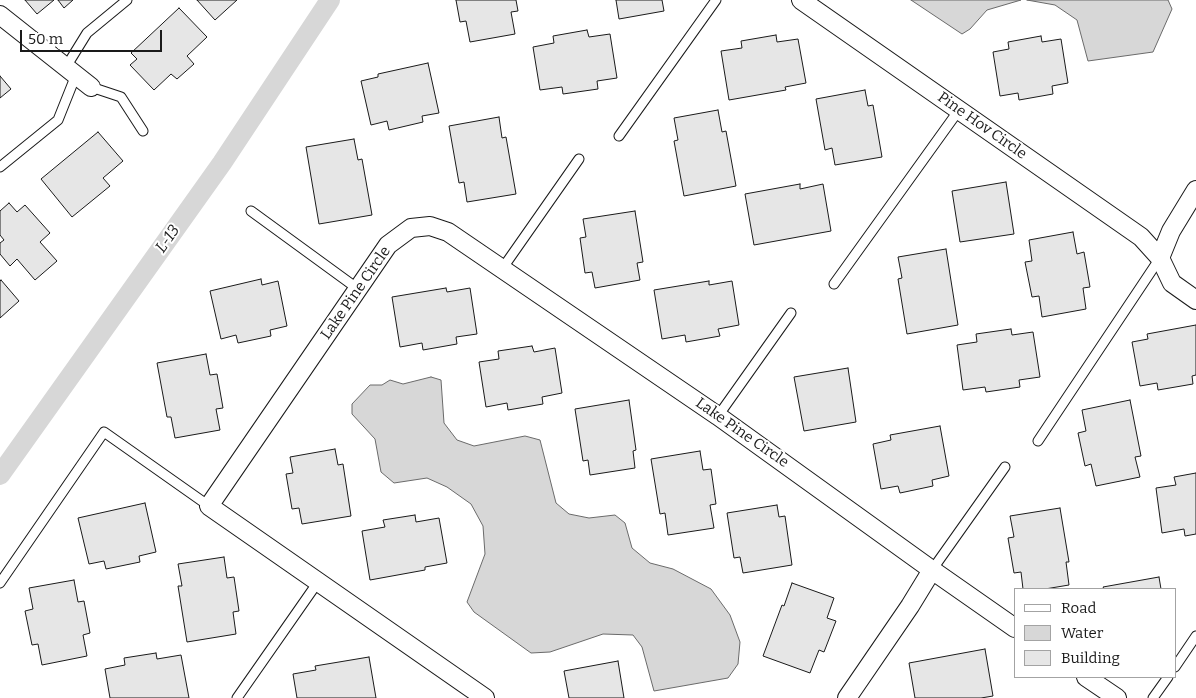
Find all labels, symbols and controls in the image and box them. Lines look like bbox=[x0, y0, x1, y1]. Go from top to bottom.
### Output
scale bar bbox=[22, 20, 165, 52]
text: 50 m bbox=[28, 30, 63, 48]
street label: Pine Hov Circle bbox=[934, 89, 1030, 163]
water label: L-13 bbox=[152, 221, 184, 257]
street label: Lake Pine Circle bbox=[317, 243, 395, 343]
street label: Lake Pine Circle bbox=[692, 394, 792, 472]
legend bbox=[1014, 588, 1176, 678]
text: Road bbox=[1061, 599, 1096, 617]
text: Water bbox=[1061, 624, 1103, 642]
text: Building bbox=[1061, 649, 1120, 667]

